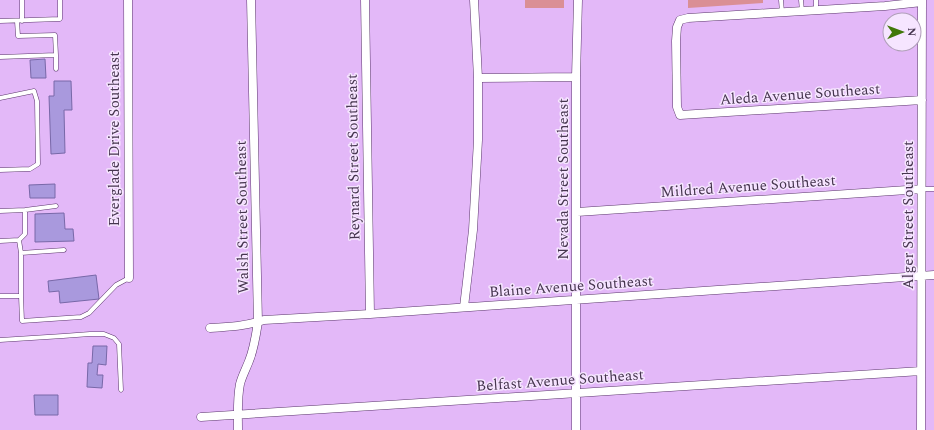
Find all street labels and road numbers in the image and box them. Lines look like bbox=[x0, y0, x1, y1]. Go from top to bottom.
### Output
street label: Everglade Drive Southeast bbox=[103, 52, 126, 227]
street label: Reynard Street Southeast bbox=[341, 73, 366, 241]
street label: Aleda Avenue Southeast bbox=[719, 77, 881, 112]
street label: Nevada Street Southeast bbox=[552, 98, 575, 260]
street label: Walsh Street Southeast bbox=[230, 140, 255, 294]
street label: Alger Street Southeast bbox=[897, 141, 920, 289]
street label: Mildred Avenue Southeast bbox=[660, 169, 836, 204]
street label: Blaine Avenue Southeast bbox=[488, 269, 654, 304]
street label: Belfast Avenue Southeast bbox=[475, 363, 645, 398]

